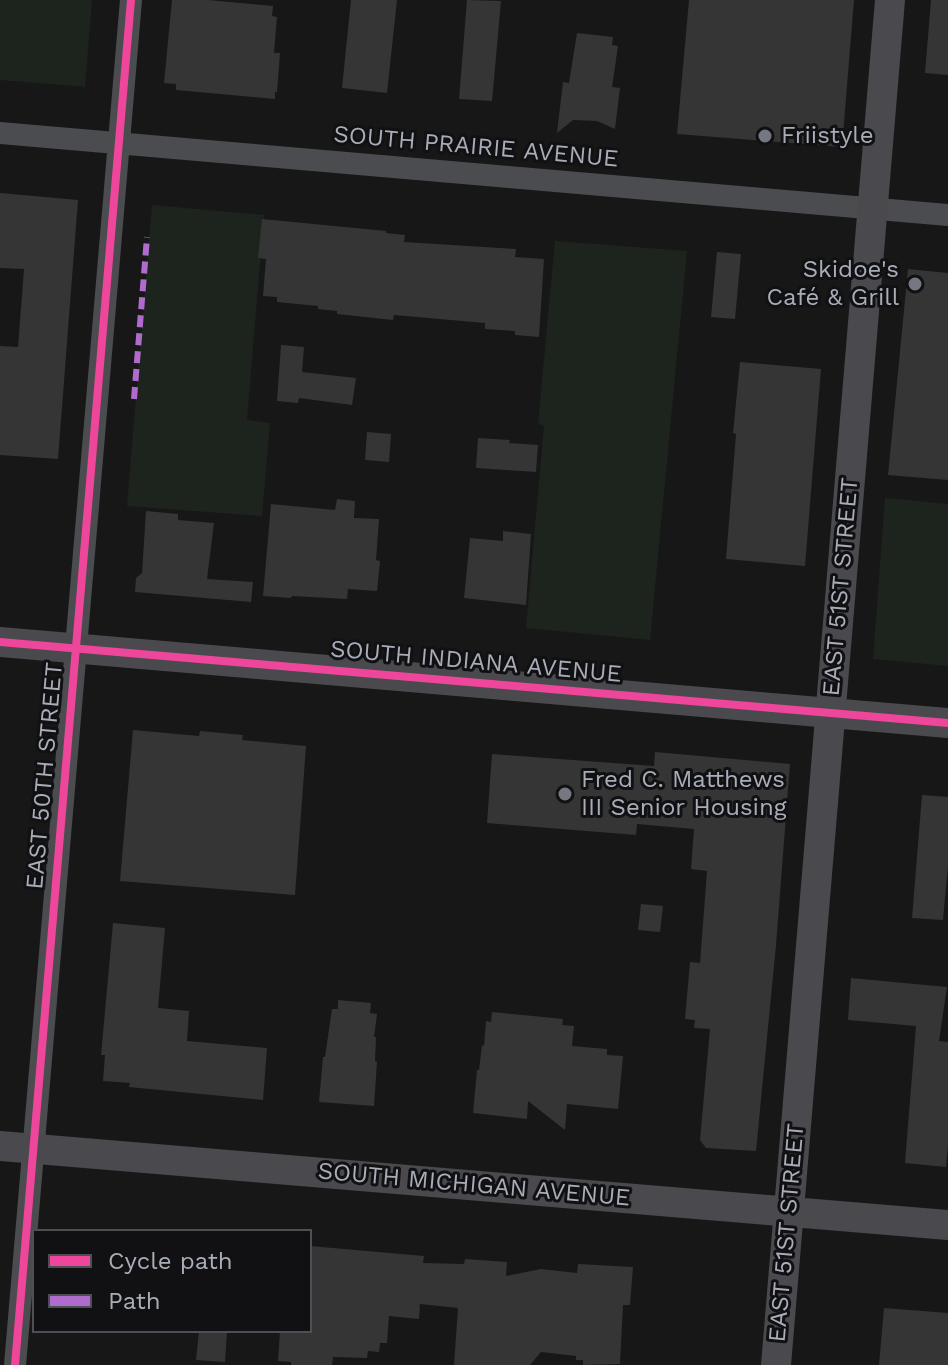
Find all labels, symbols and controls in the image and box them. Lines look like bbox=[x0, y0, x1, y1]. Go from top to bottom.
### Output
street label: SOUTH PRAIRIE AVENUE bbox=[332, 120, 620, 174]
place label: Friistyle bbox=[781, 122, 873, 150]
marker: Friistyle bbox=[756, 127, 774, 145]
place label: Skidoe's Café & Grill bbox=[767, 256, 899, 312]
marker: Skidoe's Café & Grill bbox=[906, 275, 924, 293]
street label: EAST 51ST STREET bbox=[817, 477, 865, 697]
street label: SOUTH INDIANA AVENUE bbox=[329, 635, 623, 689]
street label: EAST 50TH STREET bbox=[21, 661, 69, 891]
place label: Fred C. Matthews III Senior Housing bbox=[581, 766, 787, 822]
marker: Fred C. Matthews III Senior Housing bbox=[556, 785, 574, 803]
street label: EAST 51ST STREET bbox=[763, 1123, 811, 1343]
street label: SOUTH MICHIGAN AVENUE bbox=[317, 1157, 631, 1213]
legend bbox=[32, 1229, 312, 1333]
text: Cycle path bbox=[108, 1247, 233, 1275]
text: Path bbox=[108, 1287, 161, 1315]

